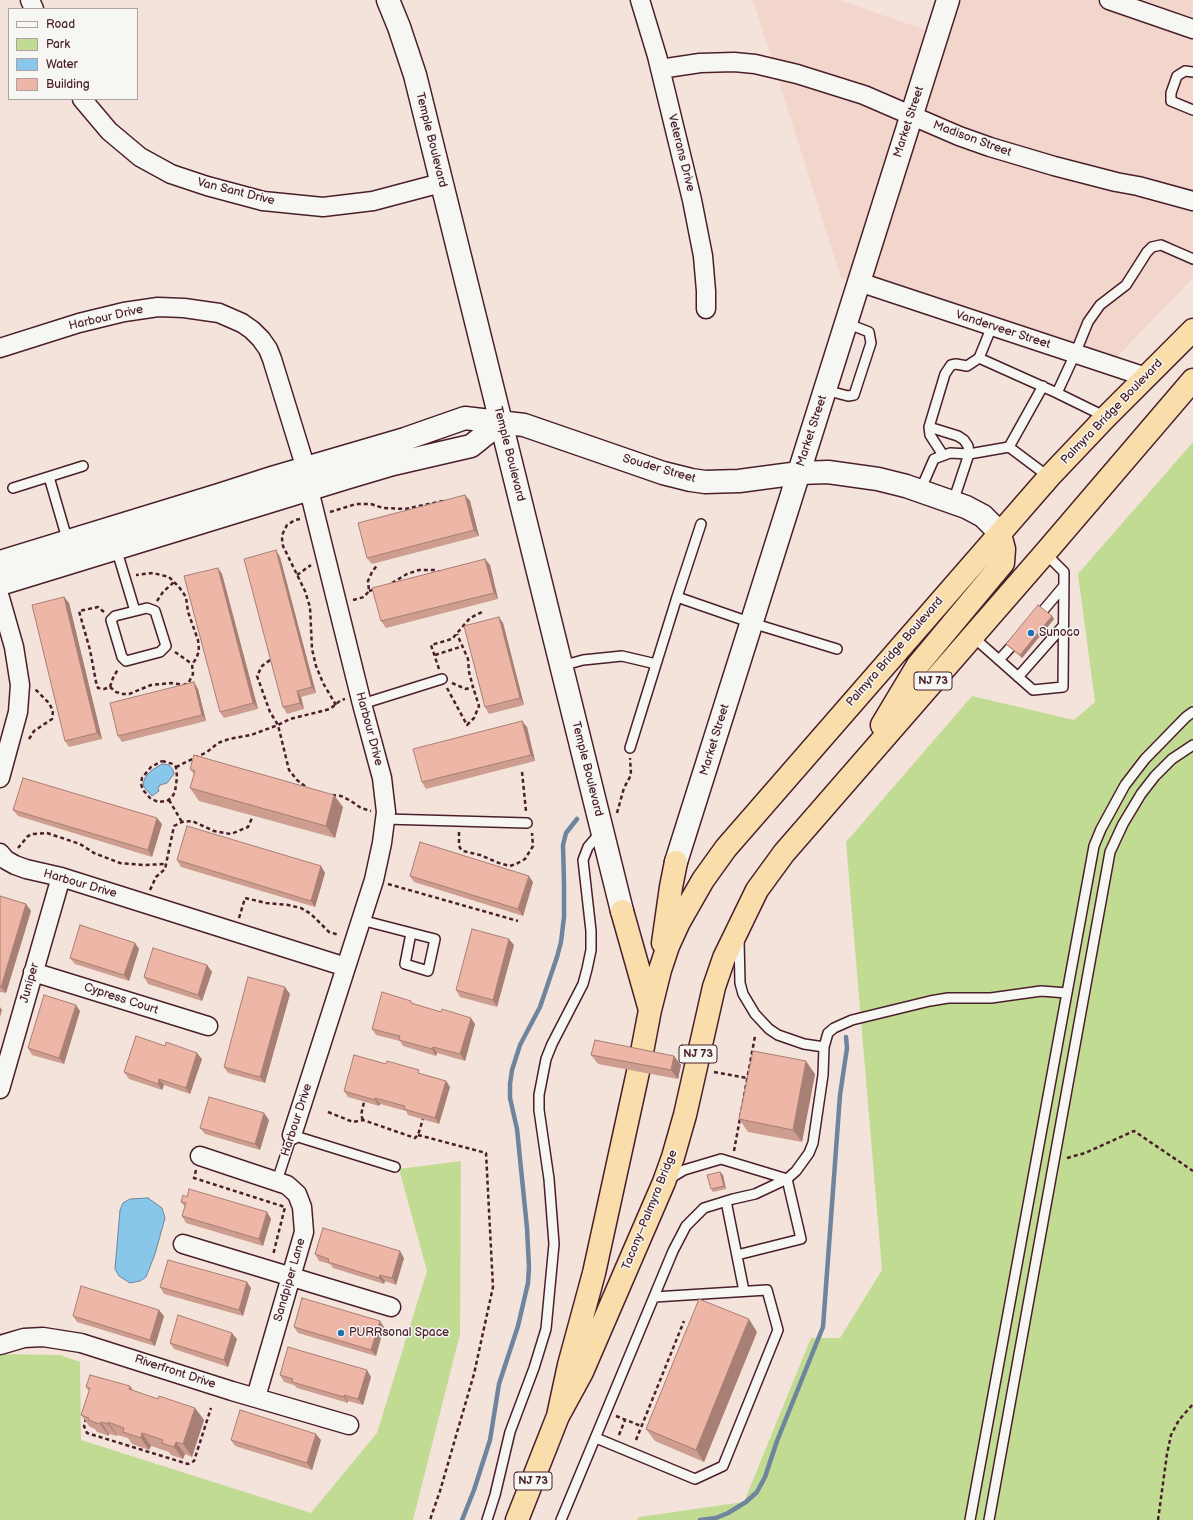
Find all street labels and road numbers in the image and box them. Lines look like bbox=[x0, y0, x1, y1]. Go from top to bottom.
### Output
street label: Market Street bbox=[891, 85, 927, 159]
street label: Temple Boulevard bbox=[412, 91, 450, 189]
street label: Veterans Drive bbox=[664, 113, 698, 193]
street label: Madison Street bbox=[931, 118, 1013, 160]
street label: Van Sant Drive bbox=[196, 175, 276, 209]
street label: Harbour Drive bbox=[67, 302, 145, 334]
street label: Vanderveer Street bbox=[954, 308, 1052, 352]
street label: Palmyra Bridge Boulevard bbox=[1058, 357, 1166, 467]
street label: Market Street bbox=[794, 394, 830, 468]
street label: Temple Boulevard bbox=[490, 405, 528, 503]
street label: Souder Street bbox=[621, 452, 697, 486]
street label: Palmyra Bridge Boulevard bbox=[844, 594, 946, 710]
road number: NJ 73 bbox=[914, 672, 952, 690]
street label: Harbour Drive bbox=[352, 691, 386, 767]
street label: Market Street bbox=[697, 702, 733, 778]
street label: Temple Boulevard bbox=[568, 720, 606, 818]
street label: Harbour Drive bbox=[42, 867, 118, 901]
street label: Juniper bbox=[17, 961, 43, 1005]
street label: Cypress Court bbox=[82, 980, 160, 1018]
road number: NJ 73 bbox=[679, 1045, 717, 1063]
street label: Harbour Drive bbox=[278, 1082, 316, 1158]
street label: Tacony–Palmyra Bridge bbox=[619, 1148, 681, 1272]
street label: Sandpiper Lane bbox=[271, 1237, 309, 1323]
street label: Riverfront Drive bbox=[133, 1352, 217, 1392]
road number: NJ 73 bbox=[514, 1472, 552, 1490]

